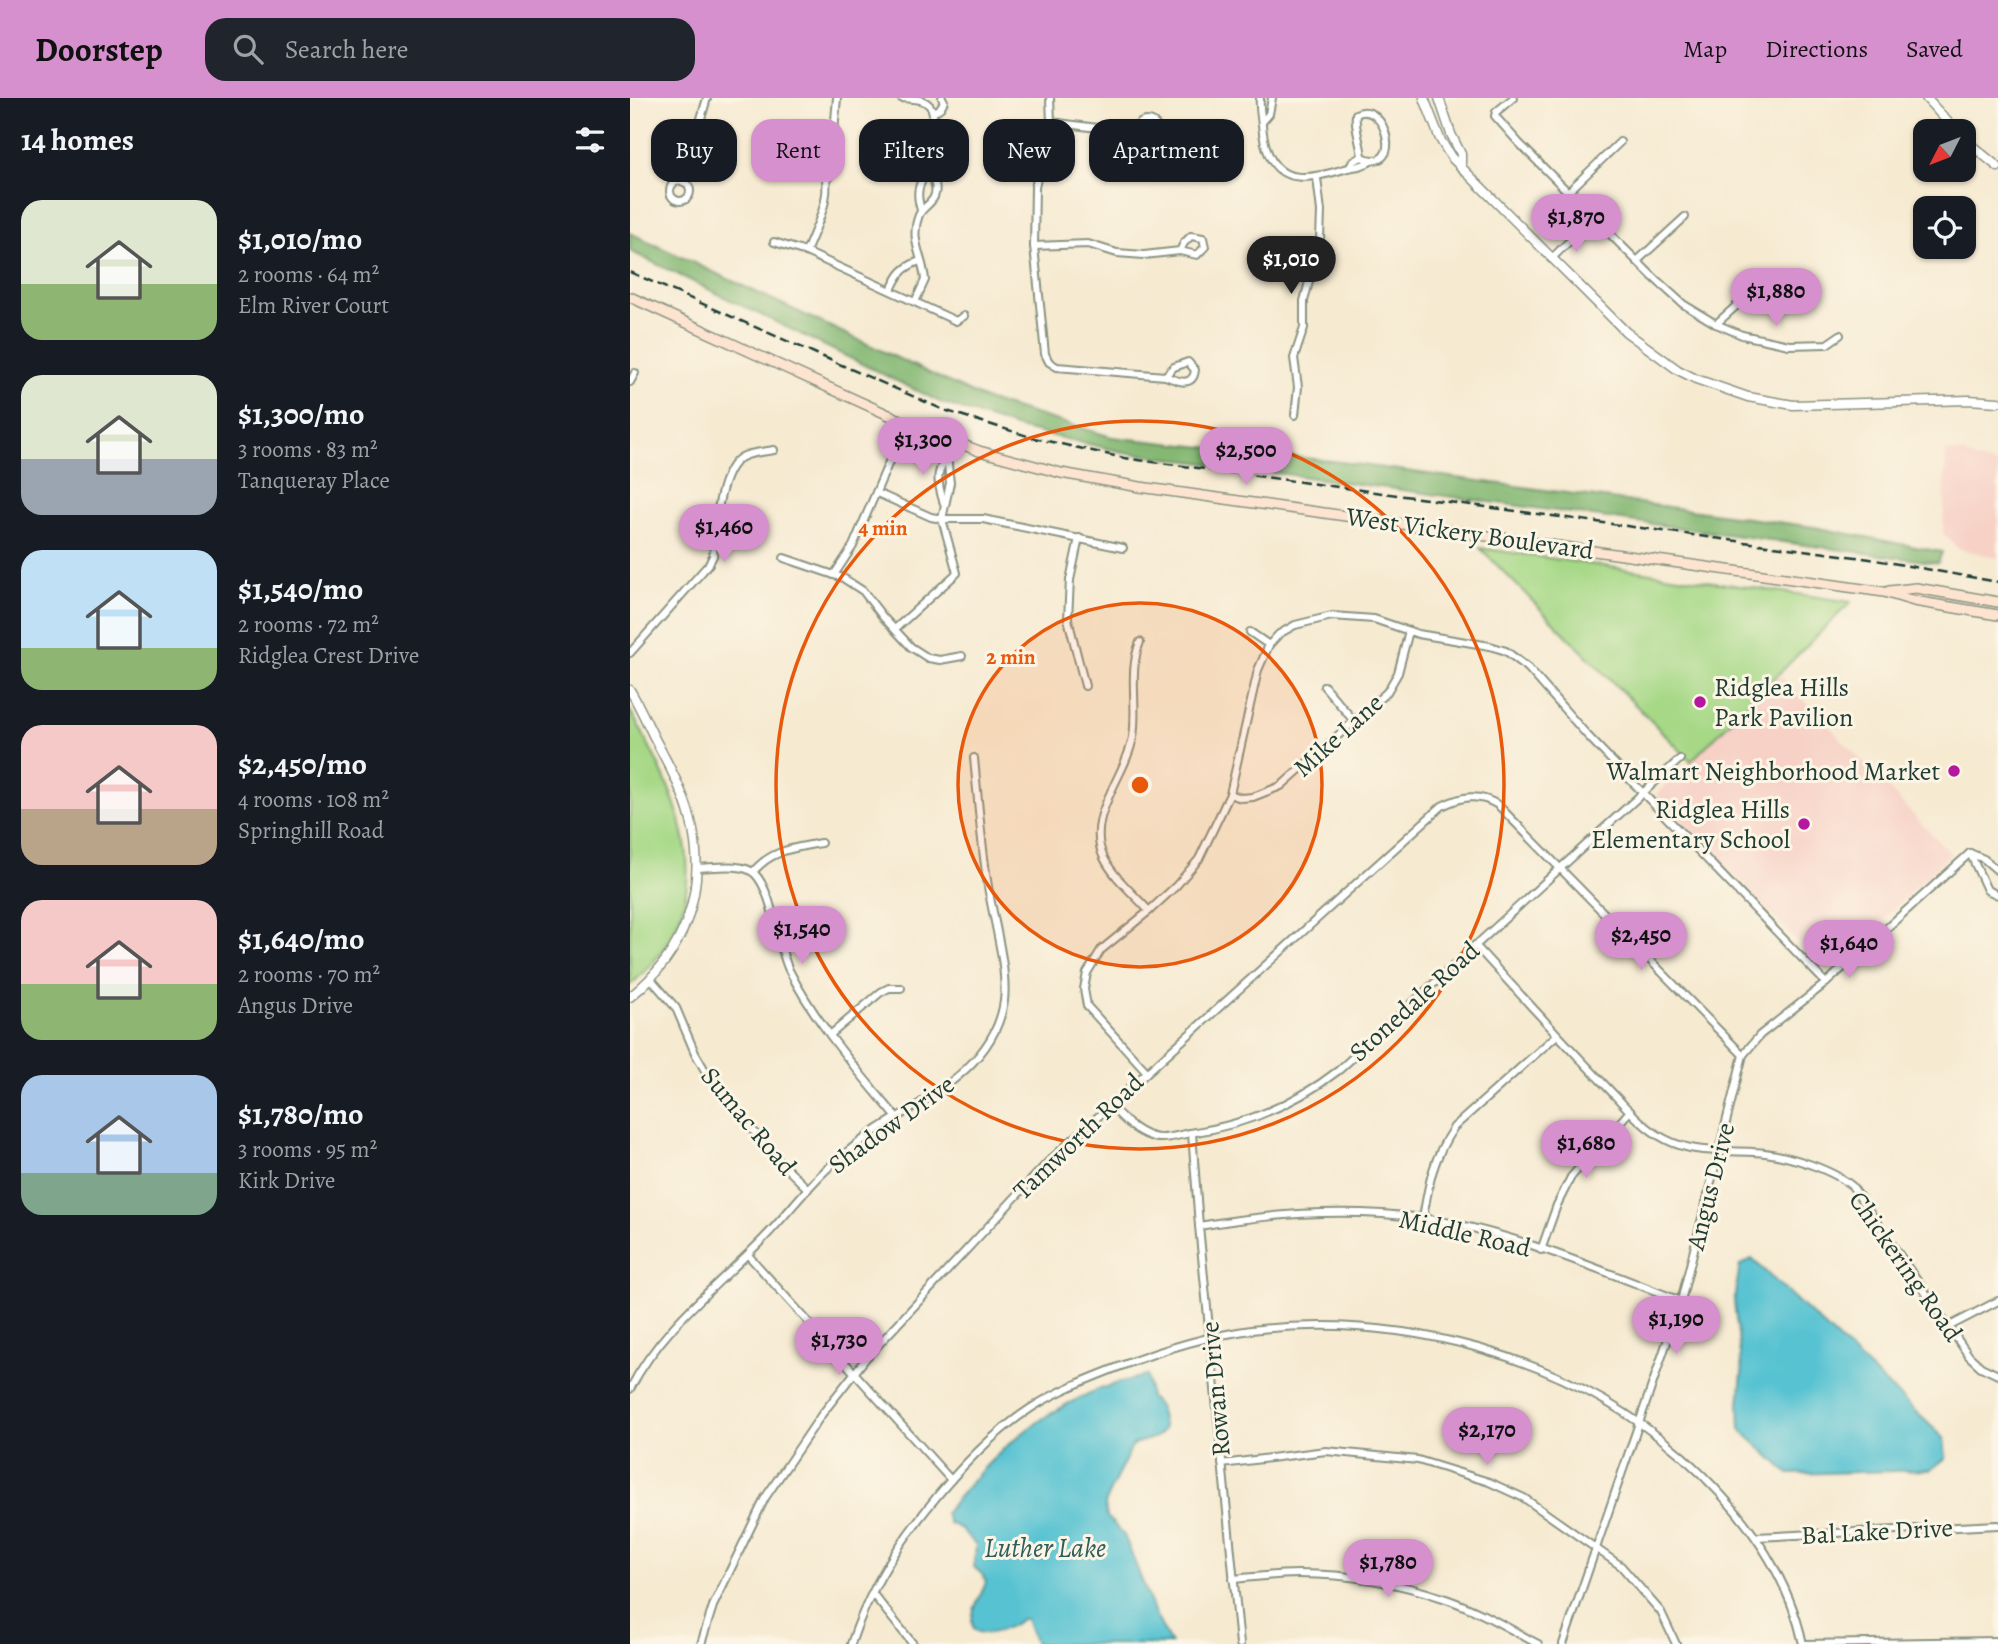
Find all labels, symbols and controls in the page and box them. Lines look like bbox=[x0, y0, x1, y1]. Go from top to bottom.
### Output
search box bbox=[205, 18, 695, 81]
text: Doorstep bbox=[35, 27, 163, 72]
icon: search bbox=[229, 30, 267, 68]
text: Search here bbox=[285, 32, 408, 67]
text: Map bbox=[1683, 33, 1727, 65]
text: Directions bbox=[1765, 33, 1868, 65]
text: Saved bbox=[1906, 33, 1963, 65]
chip: Buy bbox=[651, 119, 737, 182]
chip: Rent bbox=[751, 119, 845, 182]
chip: Filters bbox=[859, 119, 969, 182]
chip: New bbox=[983, 119, 1075, 182]
chip: Apartment bbox=[1089, 119, 1244, 182]
north arrow bbox=[1913, 119, 1976, 182]
map controls bbox=[1913, 119, 1976, 259]
text: 14 homes bbox=[21, 120, 134, 160]
icon: filters bbox=[571, 121, 609, 159]
pin: $1,870 bbox=[1519, 194, 1633, 254]
button: locate bbox=[1913, 196, 1976, 259]
text: $1,870 bbox=[1547, 201, 1605, 232]
text: $1,010/mo bbox=[238, 219, 362, 259]
icon: home bbox=[77, 228, 161, 312]
pin: $1,010 bbox=[1234, 236, 1348, 296]
text: $1,010 bbox=[1263, 243, 1319, 274]
text: 2 rooms · 64 m² bbox=[238, 259, 379, 290]
pin: $1,880 bbox=[1719, 268, 1833, 328]
text: $1,880 bbox=[1747, 275, 1805, 306]
text: Elm River Court bbox=[238, 290, 389, 321]
text: $1,300/mo bbox=[238, 394, 364, 434]
icon: home bbox=[77, 403, 161, 487]
pin: $1,300 bbox=[866, 418, 980, 477]
text: $1,300 bbox=[894, 424, 952, 455]
pin: $2,500 bbox=[1189, 428, 1303, 487]
text: 3 rooms · 83 m² bbox=[238, 434, 378, 465]
text: $2,500 bbox=[1216, 434, 1276, 465]
text: Tanqueray Place bbox=[238, 465, 390, 496]
street label: West Vickery Boulevard bbox=[1343, 499, 1596, 568]
pin: $1,460 bbox=[667, 504, 781, 564]
text: $1,460 bbox=[695, 511, 753, 542]
text: 4 min bbox=[858, 514, 908, 542]
text: $1,540/mo bbox=[238, 569, 363, 609]
icon: home bbox=[77, 578, 161, 662]
text: 2 rooms · 72 m² bbox=[238, 609, 379, 640]
text: Ridglea Crest Drive bbox=[238, 640, 419, 671]
text: 2 min bbox=[986, 643, 1036, 671]
place label: Ridglea Hills Park Pavilion bbox=[1714, 670, 1853, 735]
street label: Mike Lane bbox=[1286, 686, 1391, 785]
marker: Ridglea Hills Park Pavilion bbox=[1692, 694, 1708, 710]
text: $2,450/mo bbox=[238, 744, 367, 784]
icon: home bbox=[77, 753, 161, 837]
place label: Walmart Neighborhood Market bbox=[1605, 754, 1940, 789]
marker: Walmart Neighborhood Market bbox=[1946, 763, 1962, 779]
centre of rings bbox=[1128, 773, 1152, 797]
text: 4 rooms · 108 m² bbox=[238, 784, 389, 815]
place label: Ridglea Hills Elementary School bbox=[1591, 792, 1790, 857]
text: Springhill Road bbox=[238, 815, 384, 846]
marker: Ridglea Hills Elementary School bbox=[1796, 816, 1812, 832]
pin: $1,540 bbox=[745, 906, 859, 966]
pin: $2,450 bbox=[1584, 912, 1698, 972]
text: $1,540 bbox=[773, 913, 831, 944]
text: $1,640/mo bbox=[238, 919, 364, 959]
text: $2,450 bbox=[1611, 919, 1671, 950]
pin: $1,640 bbox=[1792, 920, 1906, 980]
text: $1,640 bbox=[1820, 927, 1878, 958]
icon: home bbox=[77, 928, 161, 1012]
street label: Stonedale Road bbox=[1341, 933, 1487, 1069]
text: 2 rooms · 70 m² bbox=[238, 959, 380, 990]
text: Angus Drive bbox=[238, 990, 353, 1021]
street label: Sumac Road bbox=[693, 1060, 804, 1183]
street label: Tamworth Road bbox=[1006, 1065, 1151, 1208]
street label: Shadow Drive bbox=[821, 1067, 961, 1182]
text: $1,780/mo bbox=[238, 1094, 364, 1134]
icon: home bbox=[77, 1103, 161, 1187]
street label: Angus Drive bbox=[1678, 1119, 1743, 1254]
pin: $1,680 bbox=[1529, 1121, 1643, 1180]
text: $1,680 bbox=[1557, 1127, 1615, 1158]
text: 3 rooms · 95 m² bbox=[238, 1134, 377, 1165]
text: Kirk Drive bbox=[238, 1165, 335, 1196]
street label: Chickering Road bbox=[1841, 1184, 1971, 1349]
street label: Middle Road bbox=[1396, 1201, 1534, 1266]
pin: $1,190 bbox=[1619, 1296, 1733, 1356]
text: $1,190 bbox=[1648, 1303, 1704, 1334]
pin: $1,730 bbox=[782, 1318, 896, 1377]
street label: Rowan Drive bbox=[1192, 1320, 1239, 1458]
text: $1,730 bbox=[811, 1324, 867, 1355]
pin: $2,170 bbox=[1430, 1408, 1544, 1467]
text: $2,170 bbox=[1458, 1414, 1516, 1445]
street label: Bal Lake Drive bbox=[1800, 1510, 1954, 1553]
water label: Luther Lake bbox=[984, 1529, 1106, 1567]
pin: $1,780 bbox=[1331, 1540, 1445, 1599]
text: $1,780 bbox=[1359, 1546, 1417, 1577]

